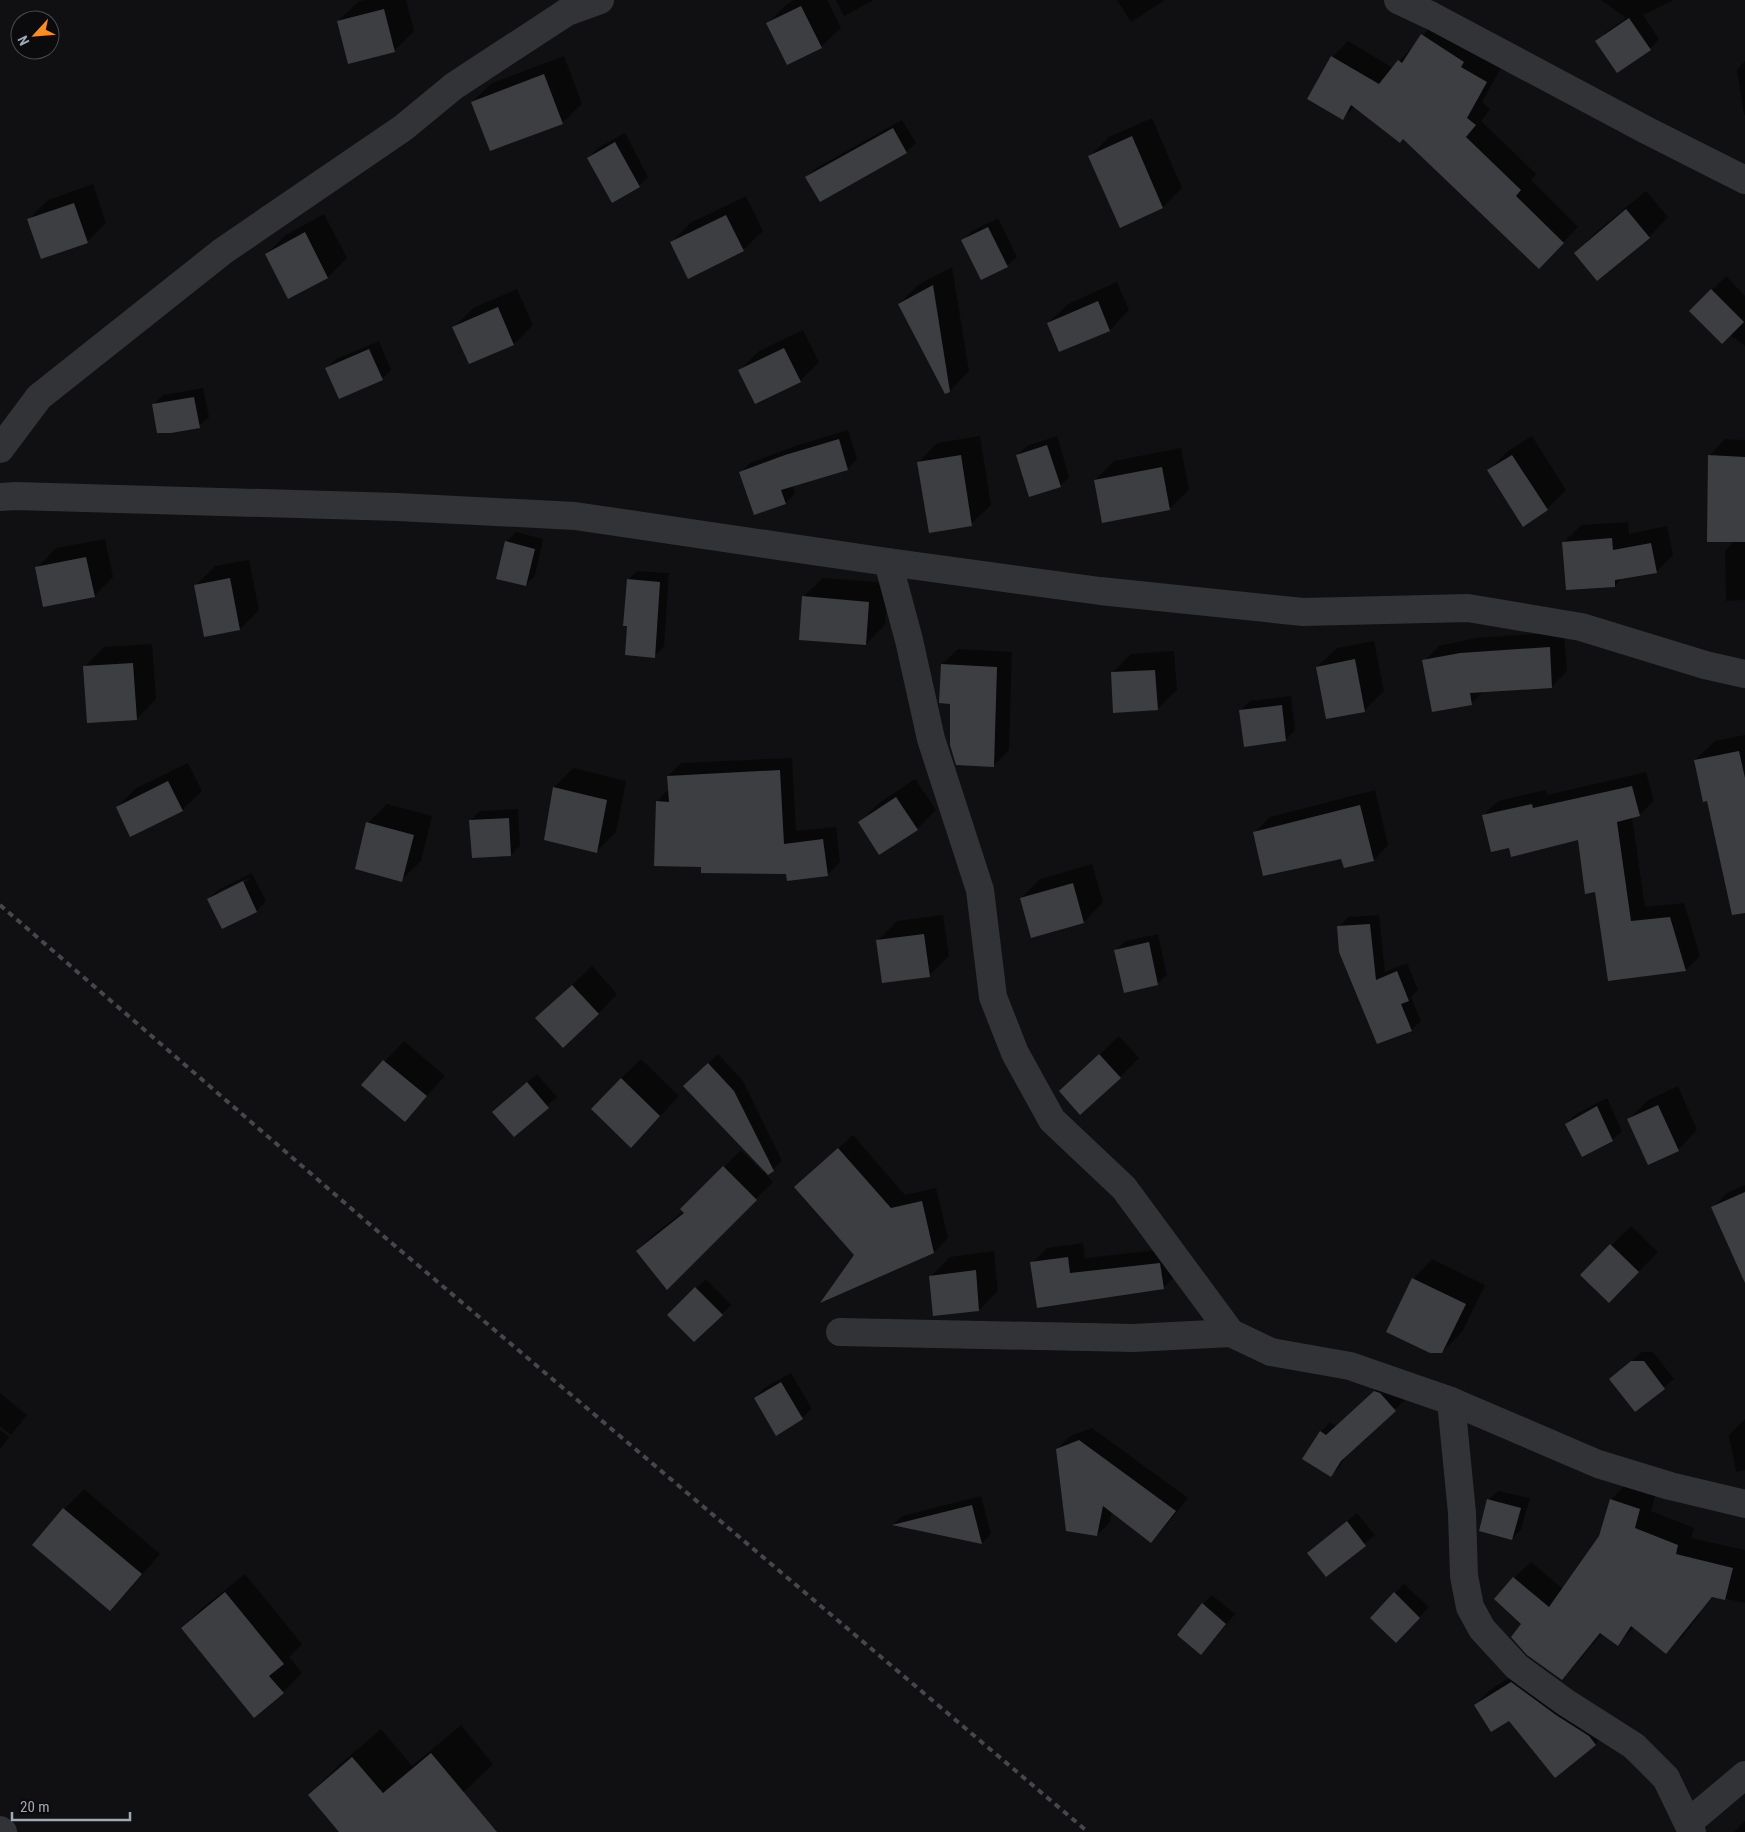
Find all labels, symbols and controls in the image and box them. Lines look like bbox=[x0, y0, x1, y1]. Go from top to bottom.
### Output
north arrow bbox=[10, 10, 60, 60]
text: N bbox=[14, 33, 32, 48]
scale bar bbox=[12, 1790, 130, 1822]
text: 20 m bbox=[20, 1798, 50, 1816]

